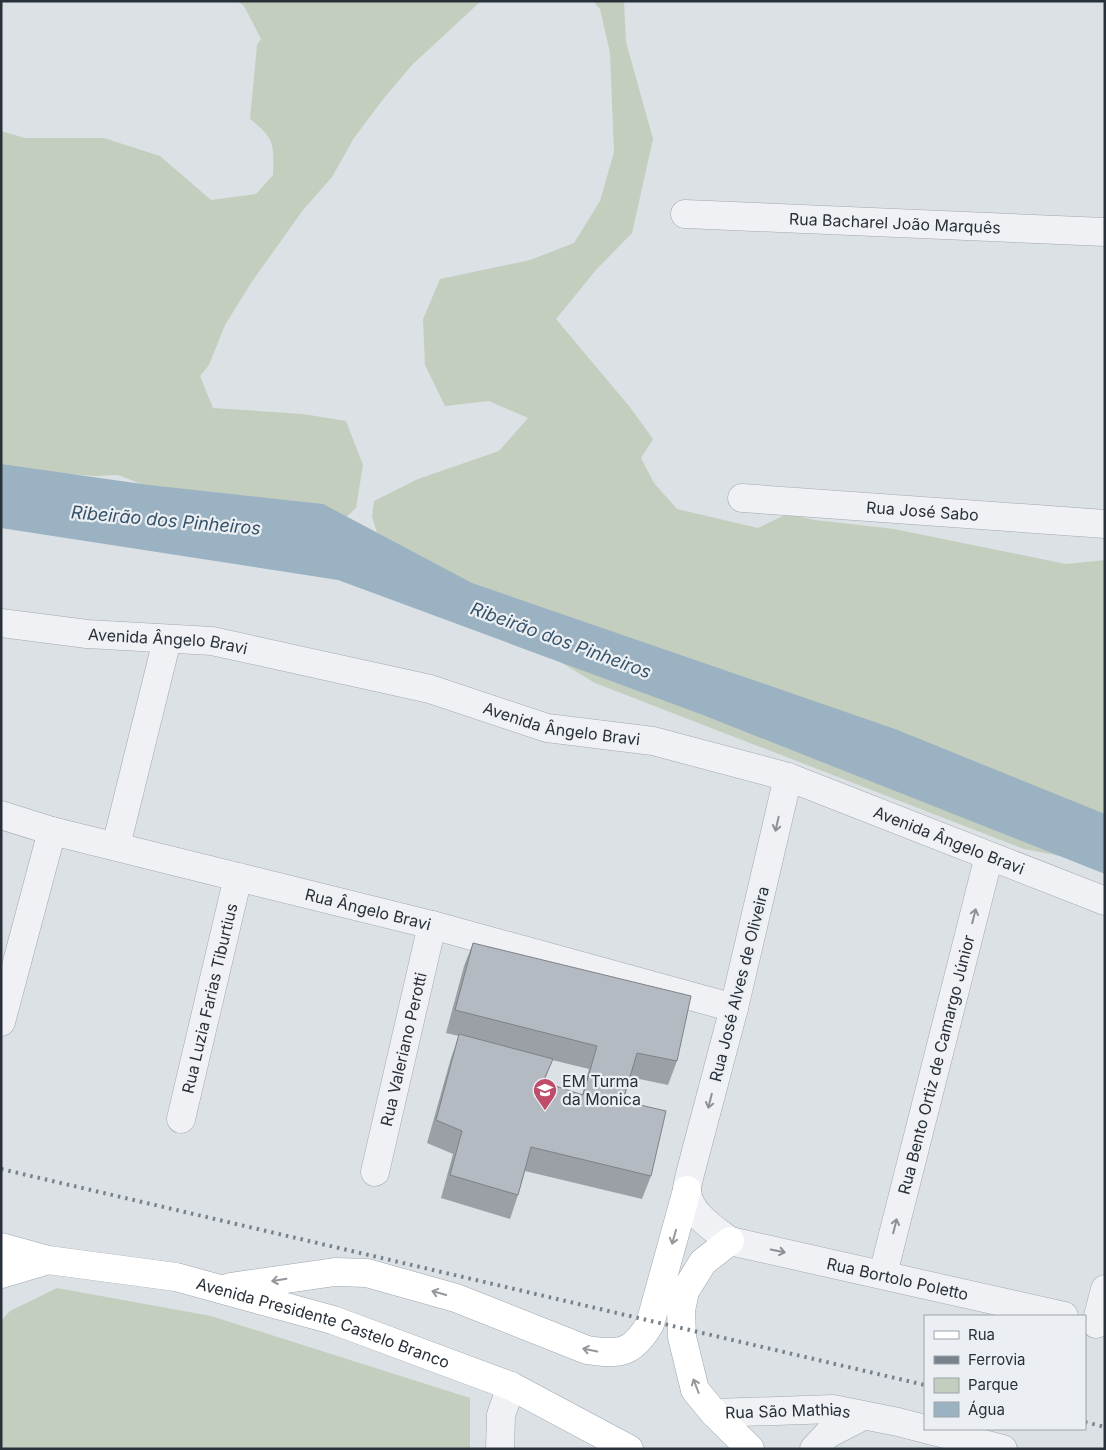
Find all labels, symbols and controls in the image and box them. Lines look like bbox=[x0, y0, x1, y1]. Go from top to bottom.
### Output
street label: Rua Bacharel João Marquês bbox=[788, 208, 1001, 238]
street label: Rua José Sabo bbox=[866, 497, 980, 525]
water label: Ribeirão dos Pinheiros bbox=[70, 501, 262, 539]
water label: Ribeirão dos Pinheiros bbox=[468, 598, 654, 682]
street label: Avenida Ângelo Bravi bbox=[88, 624, 250, 659]
street label: Avenida Ângelo Bravi bbox=[481, 697, 641, 749]
street label: Avenida Ângelo Bravi bbox=[871, 802, 1027, 879]
one-way arrow bbox=[772, 816, 781, 832]
street label: Rua Ângelo Bravi bbox=[303, 884, 433, 934]
street label: Rua José Alves de Oliveira bbox=[705, 884, 773, 1084]
street label: Rua Luzia Farias Tiburtius bbox=[177, 901, 242, 1095]
one-way arrow bbox=[970, 909, 979, 925]
street label: Rua Bento Ortiz de Camargo Júnior bbox=[894, 933, 979, 1197]
street label: Rua Valeriano Perotti bbox=[376, 970, 431, 1128]
place label: EM Turma da Monica bbox=[562, 1071, 641, 1109]
school or university icon: EM Turma da Monica bbox=[532, 1077, 558, 1111]
one-way arrow bbox=[705, 1093, 714, 1109]
one-way arrow bbox=[891, 1219, 901, 1235]
one-way arrow bbox=[668, 1229, 678, 1245]
one-way arrow bbox=[770, 1247, 786, 1256]
street label: Rua Bortolo Poletto bbox=[825, 1253, 970, 1304]
street label: Avenida Presidente Castelo Branco bbox=[194, 1273, 453, 1372]
one-way arrow bbox=[272, 1275, 288, 1285]
one-way arrow bbox=[431, 1288, 447, 1297]
legend bbox=[924, 1315, 1086, 1430]
text: Rua bbox=[968, 1325, 995, 1344]
one-way arrow bbox=[583, 1345, 599, 1355]
text: Ferrovia bbox=[968, 1350, 1025, 1369]
text: Parque bbox=[968, 1375, 1018, 1394]
one-way arrow bbox=[690, 1379, 700, 1394]
street label: Rua São Mathias bbox=[725, 1399, 853, 1423]
text: Água bbox=[968, 1400, 1005, 1419]

